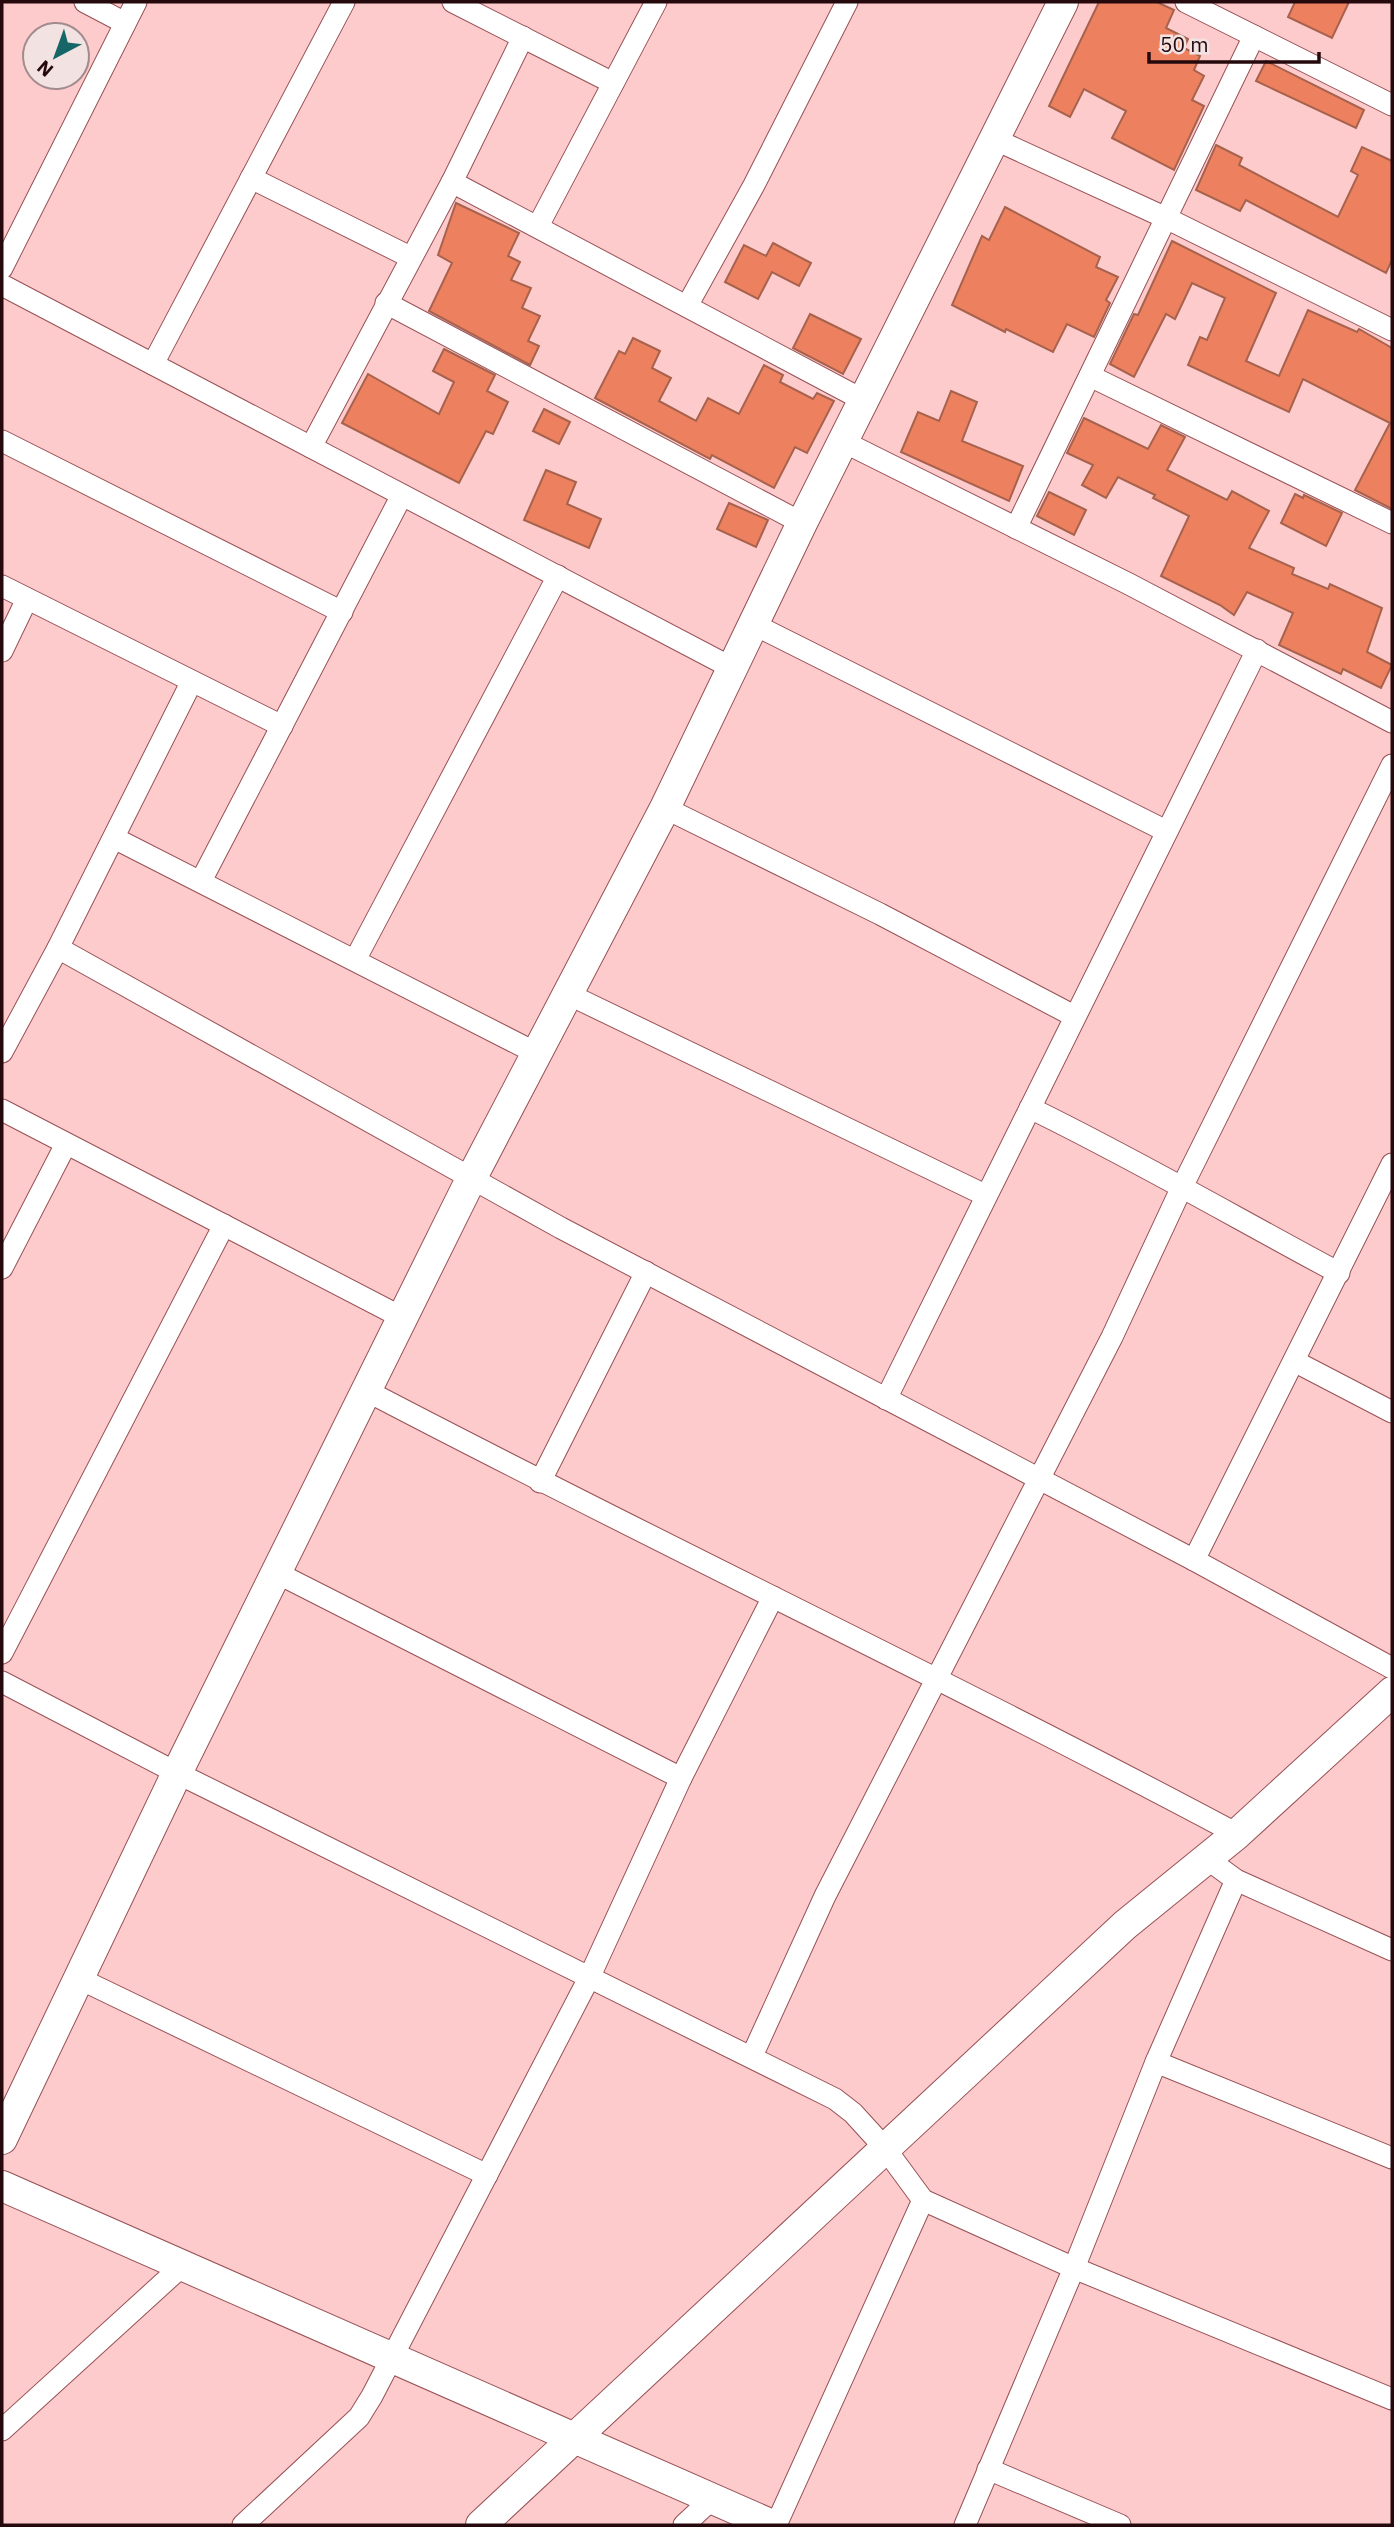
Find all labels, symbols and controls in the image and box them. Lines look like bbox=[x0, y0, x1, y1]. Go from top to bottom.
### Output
north arrow bbox=[21, 21, 91, 91]
scale bar bbox=[1149, 21, 1319, 65]
text: 50 m bbox=[1160, 30, 1209, 58]
text: N bbox=[32, 55, 58, 82]

